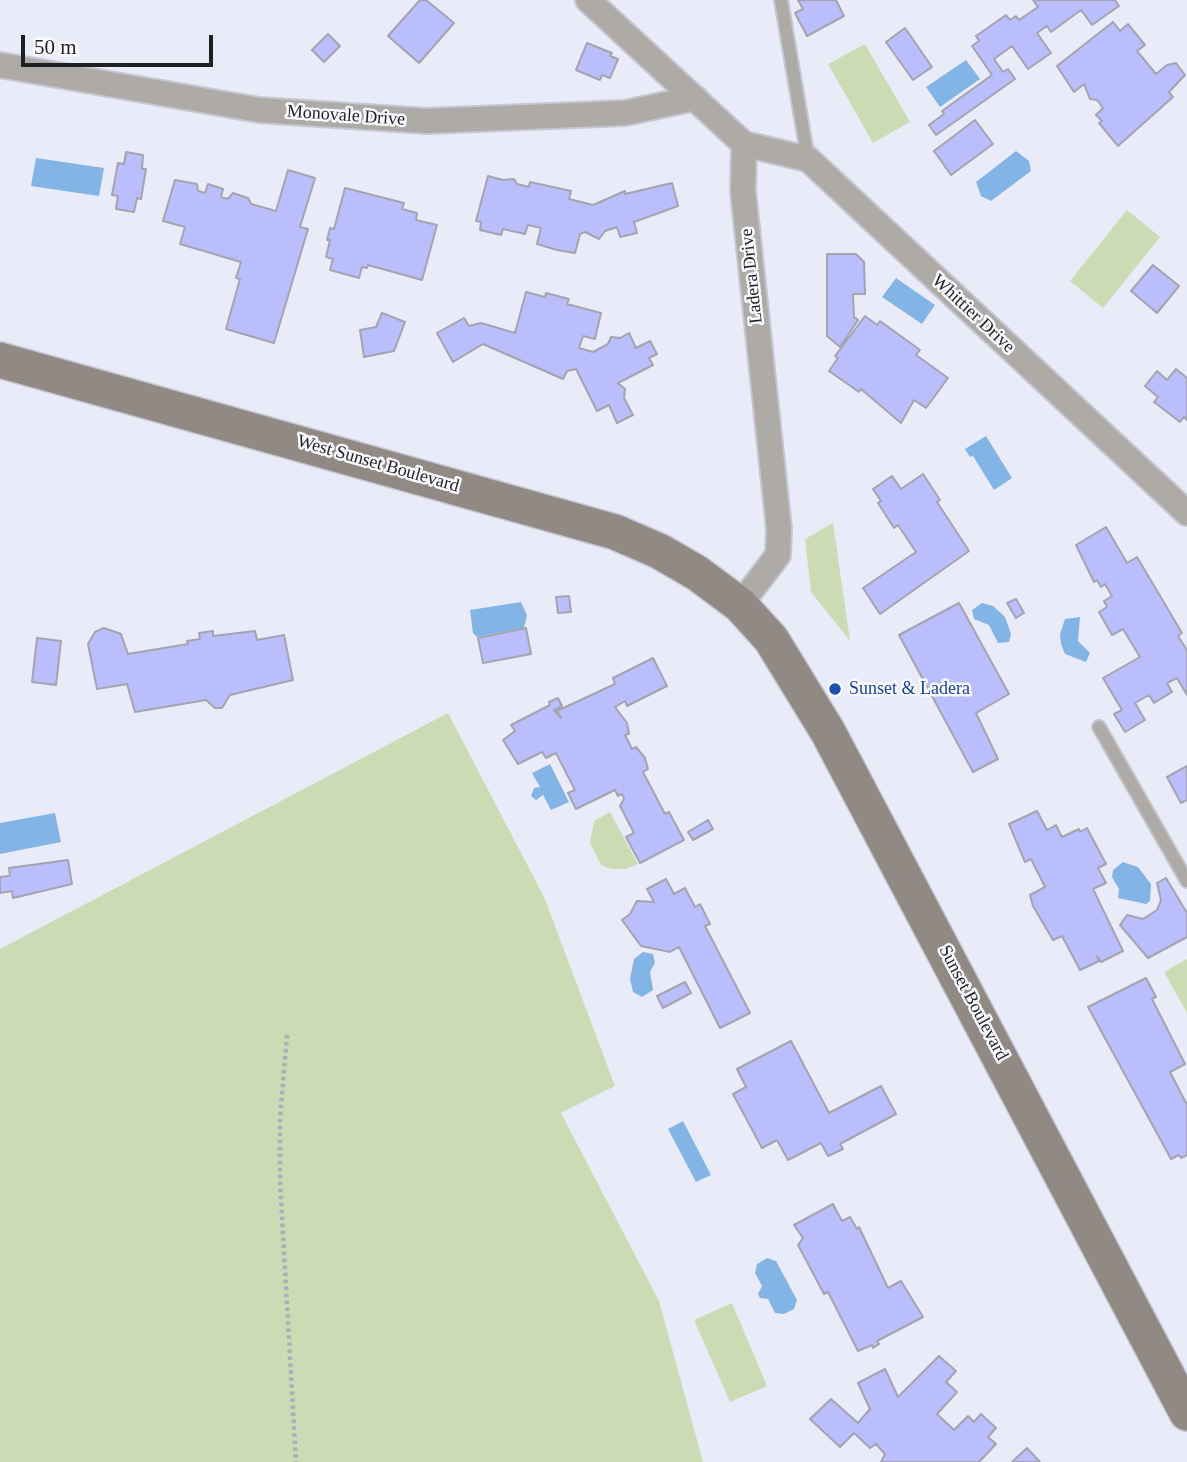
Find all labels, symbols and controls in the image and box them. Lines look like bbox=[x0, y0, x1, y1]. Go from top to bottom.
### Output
scale bar bbox=[24, 21, 217, 65]
text: 50 m bbox=[34, 35, 77, 59]
street label: Monovale Drive bbox=[286, 101, 406, 131]
street label: Ladera Drive bbox=[736, 227, 768, 325]
street label: Whittier Drive bbox=[927, 270, 1019, 358]
street label: West Sunset Boulevard bbox=[295, 431, 461, 497]
place label: Sunset & Ladera bbox=[849, 678, 970, 700]
marker: Sunset & Ladera bbox=[827, 681, 843, 697]
street label: Sunset Boulevard bbox=[934, 942, 1012, 1064]

